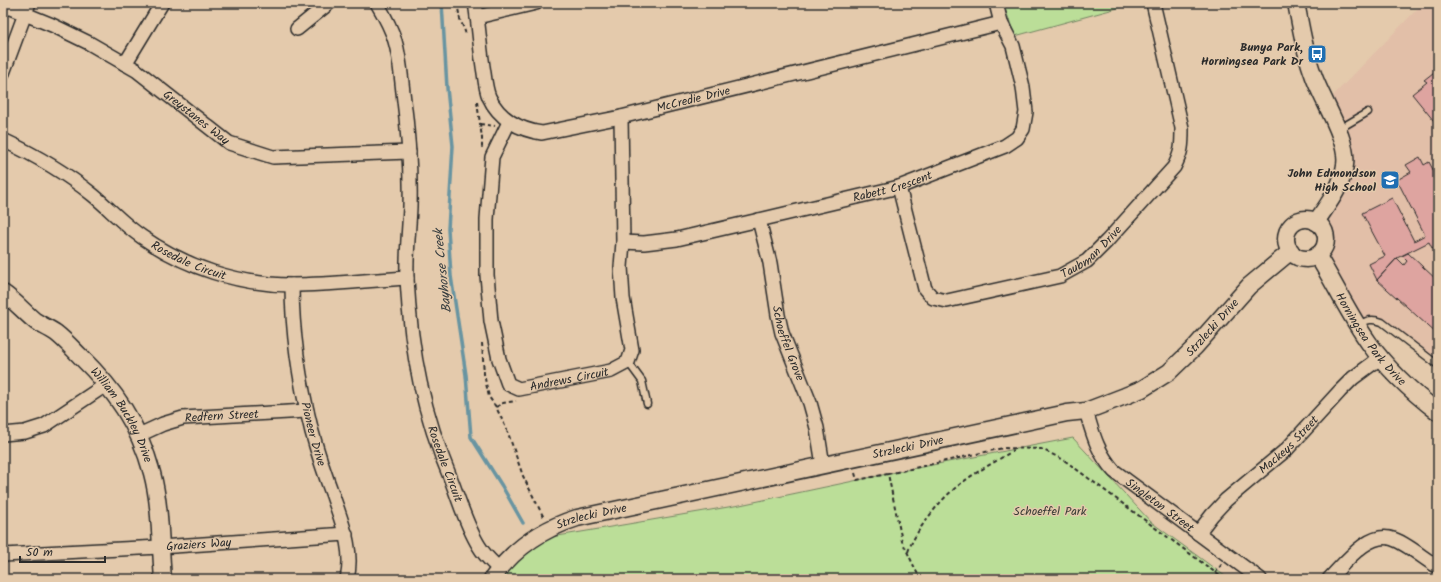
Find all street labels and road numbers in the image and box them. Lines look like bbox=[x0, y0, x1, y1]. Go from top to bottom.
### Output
street label: McCredie Drive bbox=[654, 81, 733, 117]
street label: Greystanes Way bbox=[159, 85, 234, 150]
street label: Rabett Crescent bbox=[851, 165, 935, 207]
street label: Taubman Drive bbox=[1057, 221, 1127, 283]
street label: Rosedale Circuit bbox=[147, 236, 229, 285]
street label: Horningsea Park Drive bbox=[1331, 289, 1411, 391]
street label: Strzlecki Drive bbox=[1181, 294, 1244, 361]
street label: Schoeffel Grove bbox=[767, 304, 810, 384]
street label: Andrews Circuit bbox=[528, 362, 611, 396]
street label: William Buckley Drive bbox=[86, 363, 158, 465]
street label: Pioneer Drive bbox=[296, 400, 331, 469]
street label: Redfern Street bbox=[184, 404, 259, 427]
street label: Mackeys Street bbox=[1254, 411, 1323, 478]
street label: Rosedale Circuit bbox=[422, 423, 468, 505]
street label: Strzlecki Drive bbox=[871, 430, 946, 464]
street label: Singleton Street bbox=[1122, 473, 1199, 537]
street label: Strzlecki Drive bbox=[553, 498, 629, 534]
street label: Graziers Way bbox=[166, 533, 232, 556]

